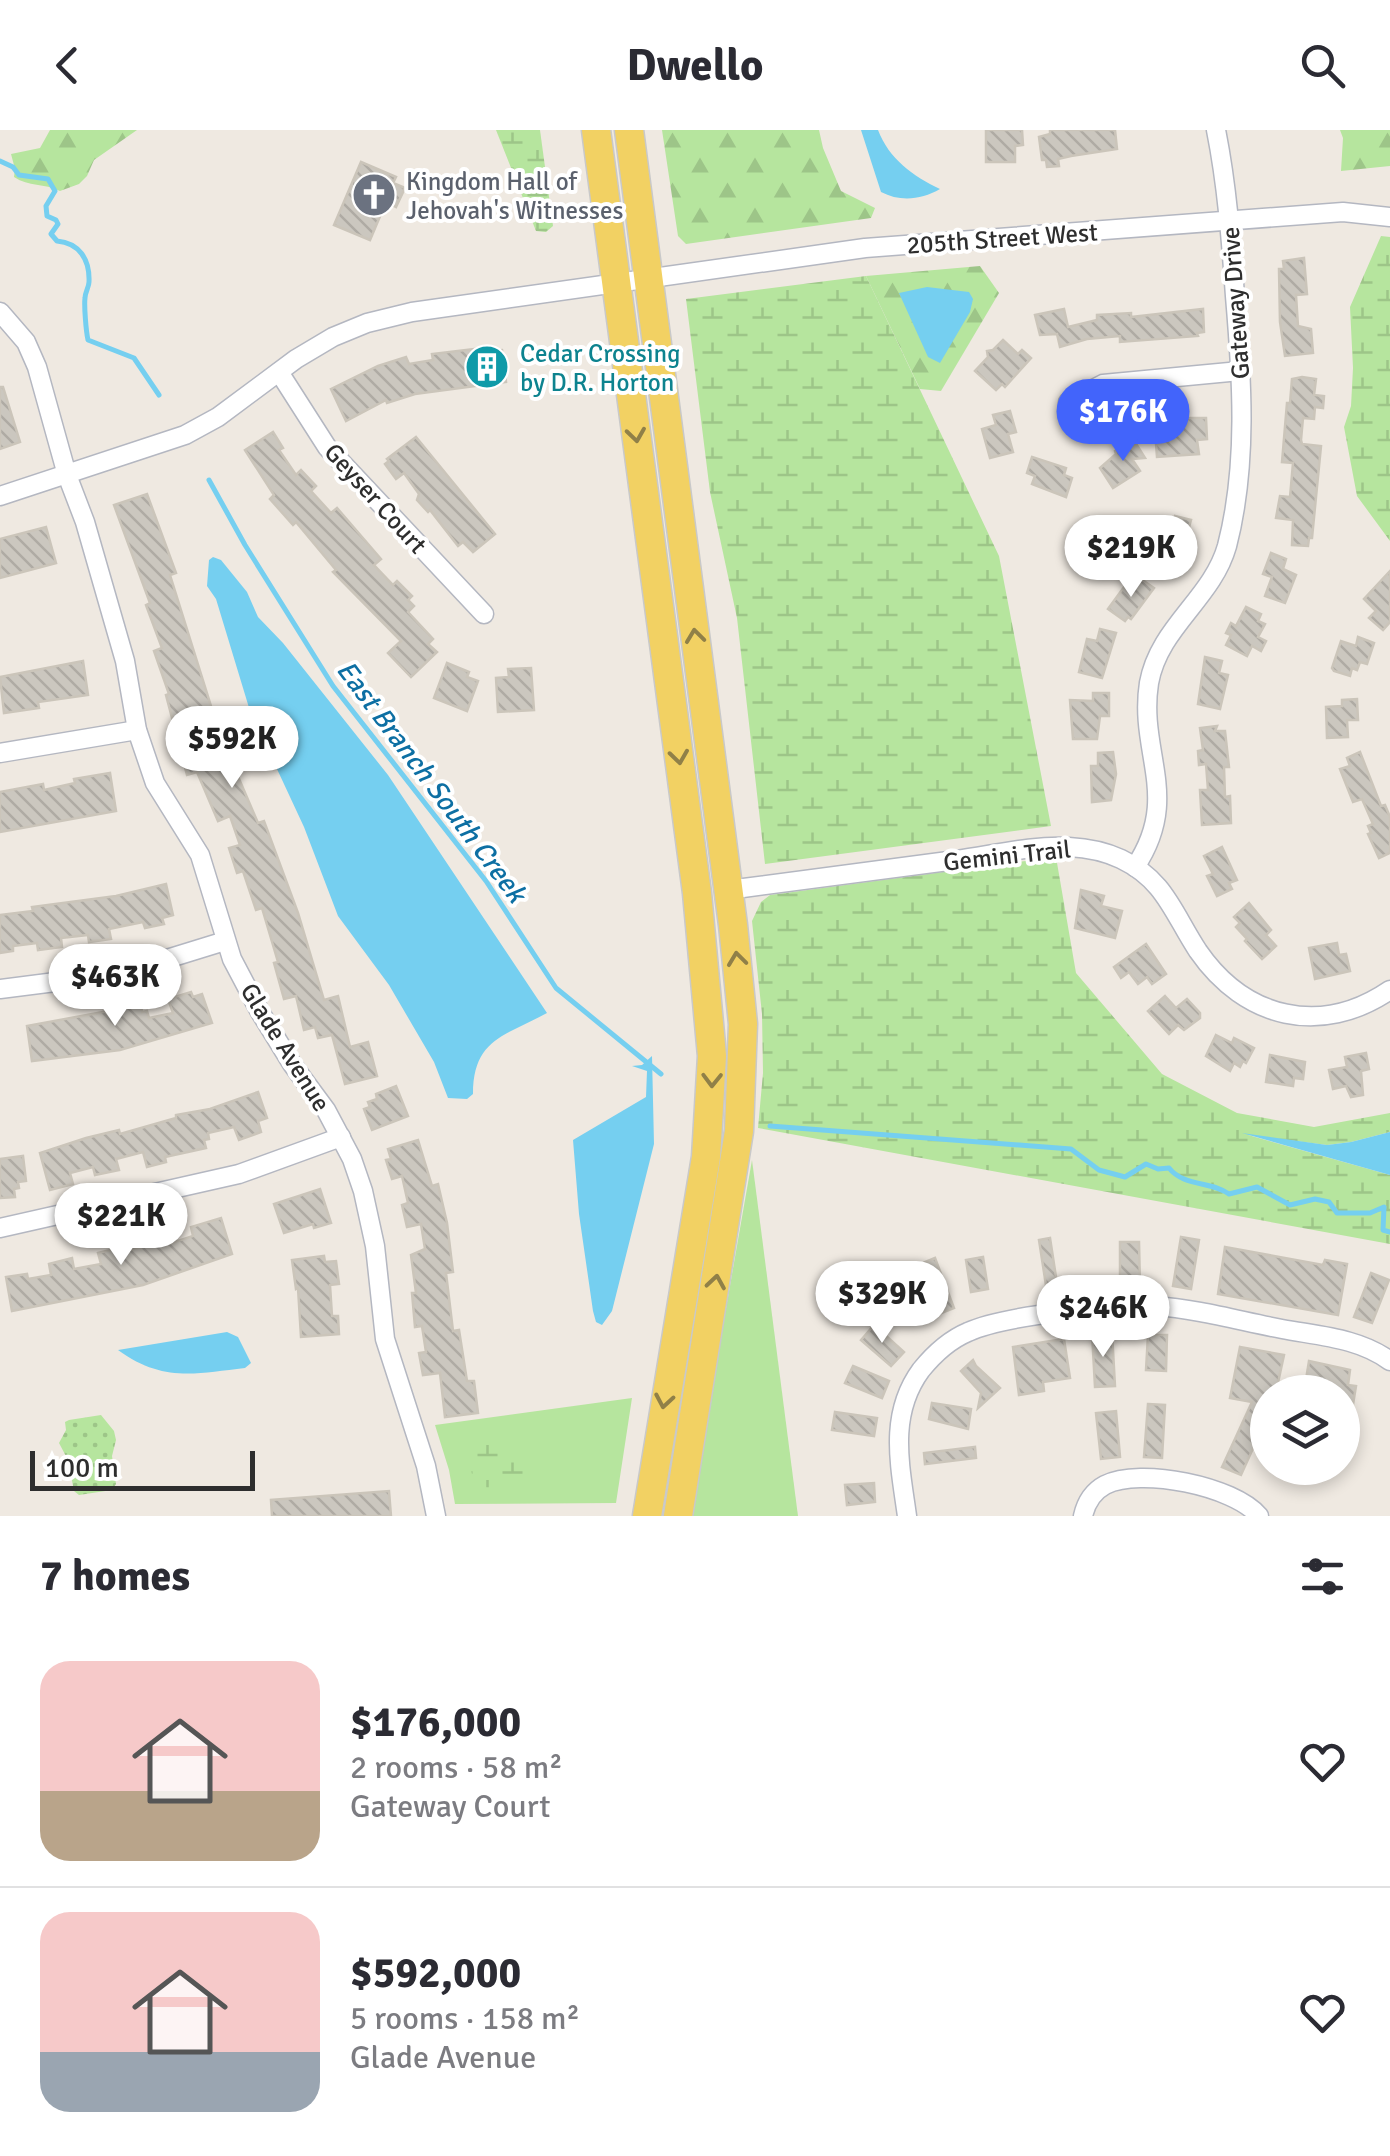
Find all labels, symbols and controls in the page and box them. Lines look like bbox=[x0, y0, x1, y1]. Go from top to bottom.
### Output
icon: back bbox=[40, 38, 95, 93]
text: Dwello bbox=[627, 38, 763, 93]
icon: search bbox=[1295, 38, 1350, 93]
place label: Kingdom Hall of Jehovah's Witnesses bbox=[406, 166, 623, 226]
church icon: Kingdom Hall of Jehovah's Witnesses bbox=[351, 172, 397, 218]
street label: 205th Street West bbox=[905, 216, 1099, 261]
street label: Gateway Drive bbox=[1215, 226, 1256, 380]
place label: Cedar Crossing by D.R. Horton bbox=[520, 338, 680, 398]
building icon: Cedar Crossing by D.R. Horton bbox=[464, 344, 510, 390]
pin: $176K bbox=[1053, 379, 1193, 464]
text: $176K bbox=[1079, 392, 1167, 431]
one-way arrow bbox=[625, 427, 646, 443]
street label: Geyser Court bbox=[318, 437, 434, 560]
pin: $219K bbox=[1061, 515, 1201, 600]
text: $219K bbox=[1087, 528, 1175, 567]
one-way arrow bbox=[685, 628, 706, 644]
water label: East Branch South Creek bbox=[329, 654, 535, 912]
pin: $592K bbox=[162, 706, 302, 791]
text: $592K bbox=[188, 719, 276, 758]
one-way arrow bbox=[668, 749, 689, 765]
street label: Gemini Trail bbox=[942, 833, 1072, 878]
pin: $463K bbox=[45, 944, 185, 1029]
one-way arrow bbox=[727, 950, 748, 966]
text: $463K bbox=[71, 957, 159, 996]
street label: Glade Avenue bbox=[234, 977, 337, 1117]
one-way arrow bbox=[701, 1074, 723, 1089]
pin: $221K bbox=[51, 1183, 191, 1268]
text: $221K bbox=[77, 1196, 165, 1235]
pin: $329K bbox=[812, 1261, 952, 1346]
one-way arrow bbox=[705, 1273, 726, 1290]
text: $329K bbox=[838, 1274, 926, 1313]
pin: $246K bbox=[1033, 1275, 1173, 1360]
text: $246K bbox=[1059, 1288, 1147, 1327]
map controls bbox=[1250, 1375, 1360, 1485]
button: layers bbox=[1250, 1375, 1360, 1485]
one-way arrow bbox=[654, 1393, 675, 1409]
scale bar bbox=[30, 1446, 255, 1490]
text: 100 m bbox=[45, 1451, 119, 1485]
icon: filters bbox=[1295, 1549, 1350, 1604]
text: 7 homes bbox=[40, 1551, 190, 1602]
text: $176,000 bbox=[350, 1697, 521, 1748]
icon: home bbox=[120, 1701, 240, 1821]
icon: heart bbox=[1295, 1734, 1350, 1789]
text: 2 rooms · 58 m² bbox=[350, 1748, 563, 1787]
text: Gateway Court bbox=[350, 1787, 550, 1826]
text: $592,000 bbox=[350, 1948, 521, 1999]
icon: home bbox=[120, 1952, 240, 2072]
icon: heart bbox=[1295, 1985, 1350, 2040]
text: 5 rooms · 158 m² bbox=[350, 1999, 580, 2038]
text: Glade Avenue bbox=[350, 2038, 536, 2077]

